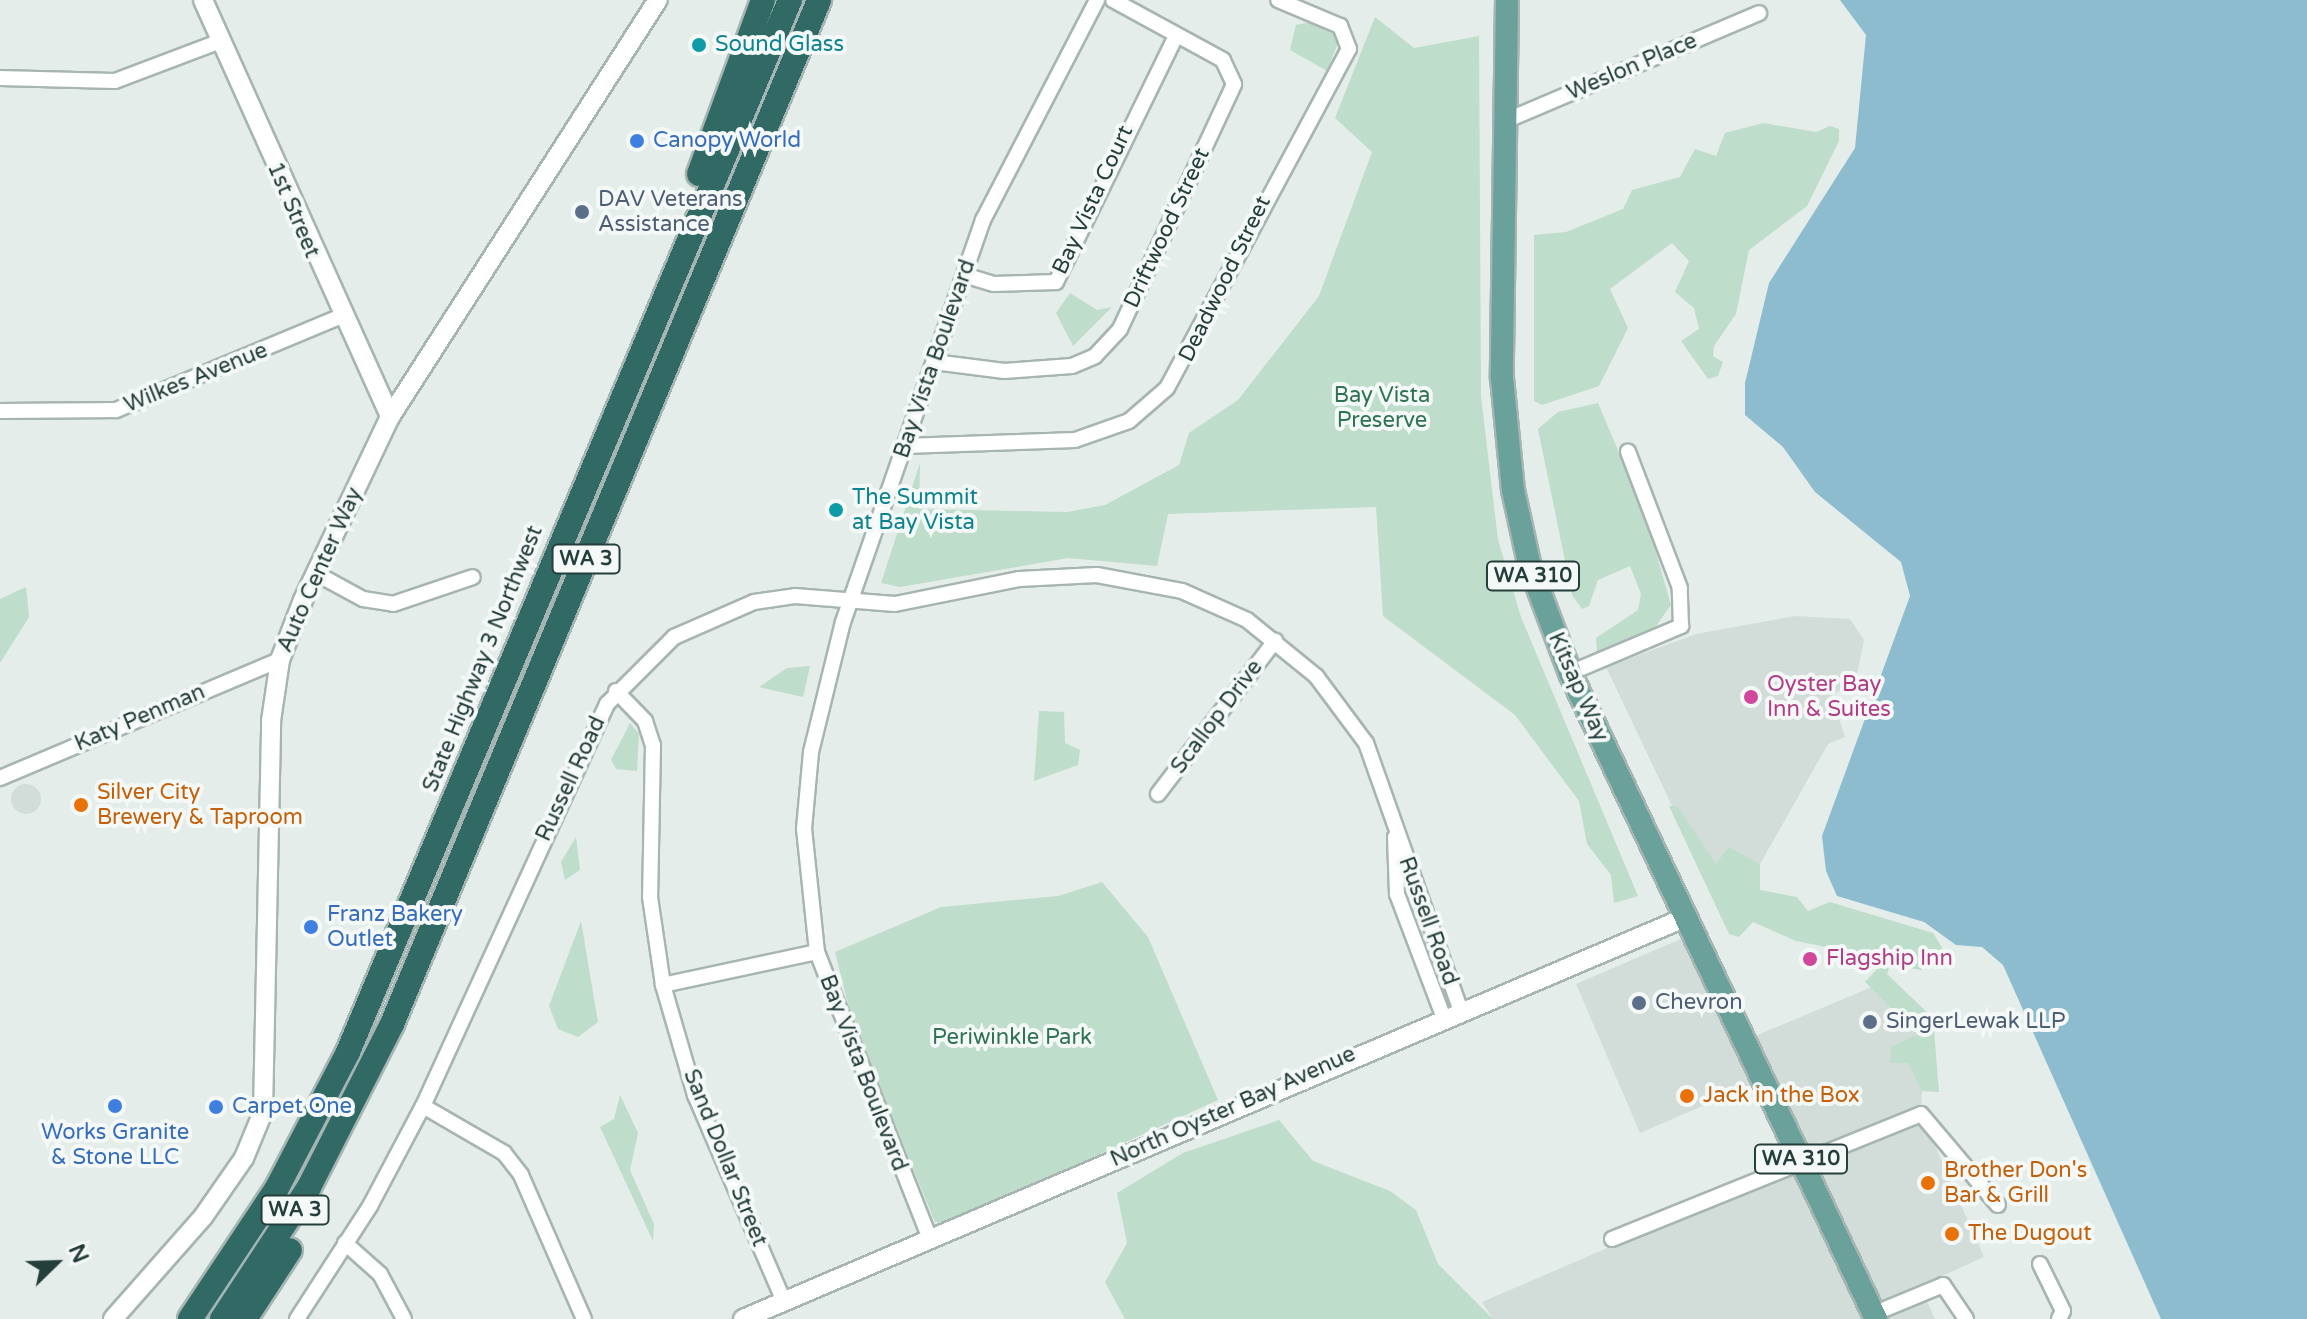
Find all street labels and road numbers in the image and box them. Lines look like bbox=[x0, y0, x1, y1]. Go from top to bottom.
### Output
street label: Weslon Place bbox=[1563, 28, 1701, 106]
street label: Bay Vista Court bbox=[1047, 121, 1139, 279]
street label: Driftwood Street bbox=[1118, 144, 1216, 312]
street label: 1st Street bbox=[261, 158, 325, 262]
street label: Deadwood Street bbox=[1173, 192, 1277, 366]
street label: Bay Vista Boulevard bbox=[889, 256, 981, 462]
street label: Wilkes Avenue bbox=[120, 337, 272, 419]
street label: Auto Center Way bbox=[272, 484, 368, 656]
street label: State Highway 3 Northwest bbox=[417, 522, 549, 796]
road number: WA 3 bbox=[550, 543, 622, 575]
road number: WA 310 bbox=[1485, 560, 1581, 592]
street label: Kitsap Way bbox=[1542, 628, 1614, 746]
street label: Scallop Drive bbox=[1166, 655, 1268, 779]
street label: Katy Penman bbox=[71, 679, 209, 757]
street label: Russell Road bbox=[531, 712, 611, 846]
street label: Russell Road bbox=[1393, 853, 1463, 989]
street label: Bay Vista Boulevard bbox=[813, 971, 913, 1175]
street label: North Oyster Bay Avenue bbox=[1106, 1041, 1360, 1173]
street label: Sand Dollar Street bbox=[677, 1066, 773, 1250]
road number: WA 310 bbox=[1753, 1143, 1849, 1175]
road number: WA 3 bbox=[259, 1194, 331, 1226]

